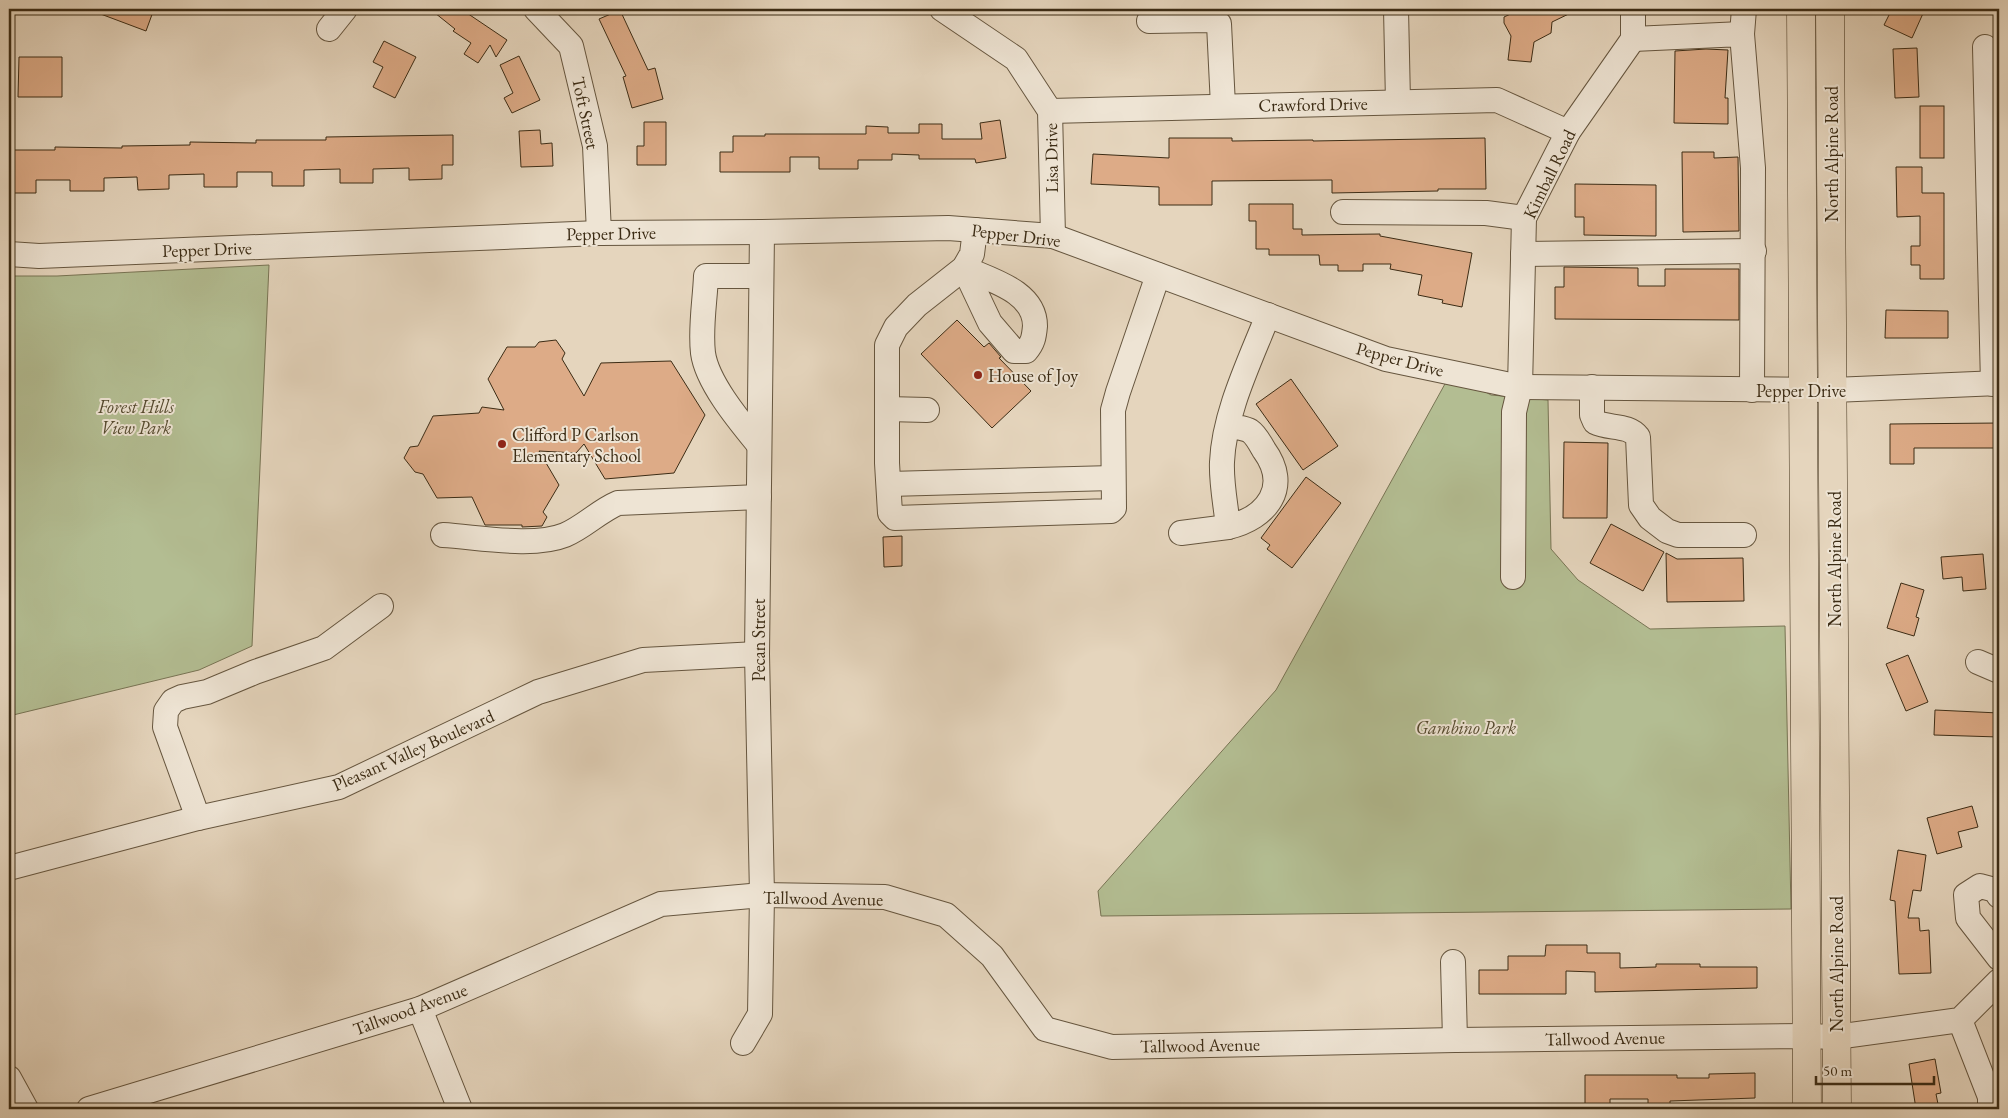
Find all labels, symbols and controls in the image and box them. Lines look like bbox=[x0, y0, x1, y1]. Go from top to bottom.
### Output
street label: Toft Street bbox=[567, 75, 605, 152]
street label: North Alpine Road bbox=[1820, 85, 1843, 222]
street label: Crawford Drive bbox=[1258, 92, 1368, 116]
street label: Lisa Drive bbox=[1039, 123, 1063, 193]
street label: Kimball Road bbox=[1517, 125, 1581, 222]
street label: Pepper Drive bbox=[970, 218, 1062, 252]
street label: Pepper Drive bbox=[566, 221, 656, 245]
street label: Pepper Drive bbox=[162, 236, 252, 262]
street label: Pepper Drive bbox=[1354, 336, 1446, 382]
place label: House of Joy bbox=[988, 364, 1078, 387]
marker: House of Joy bbox=[972, 369, 984, 381]
street label: Pepper Drive bbox=[1756, 379, 1846, 402]
park label: Forest Hills View Park bbox=[97, 395, 175, 439]
place label: Clifford P Carlson Elementary School bbox=[512, 423, 641, 467]
marker: Clifford P Carlson Elementary School bbox=[496, 438, 508, 450]
street label: North Alpine Road bbox=[1823, 490, 1846, 627]
street label: Pecan Street bbox=[747, 598, 770, 681]
street label: Pleasant Valley Boulevard bbox=[328, 704, 498, 796]
park label: Gambino Park bbox=[1416, 716, 1516, 739]
street label: Tallwood Avenue bbox=[763, 885, 883, 911]
street label: North Alpine Road bbox=[1825, 895, 1848, 1032]
street label: Tallwood Avenue bbox=[350, 978, 470, 1040]
street label: Tallwood Avenue bbox=[1545, 1025, 1665, 1051]
street label: Tallwood Avenue bbox=[1140, 1032, 1260, 1058]
scale bar bbox=[1816, 1053, 1933, 1085]
text: 50 m bbox=[1823, 1061, 1852, 1080]

